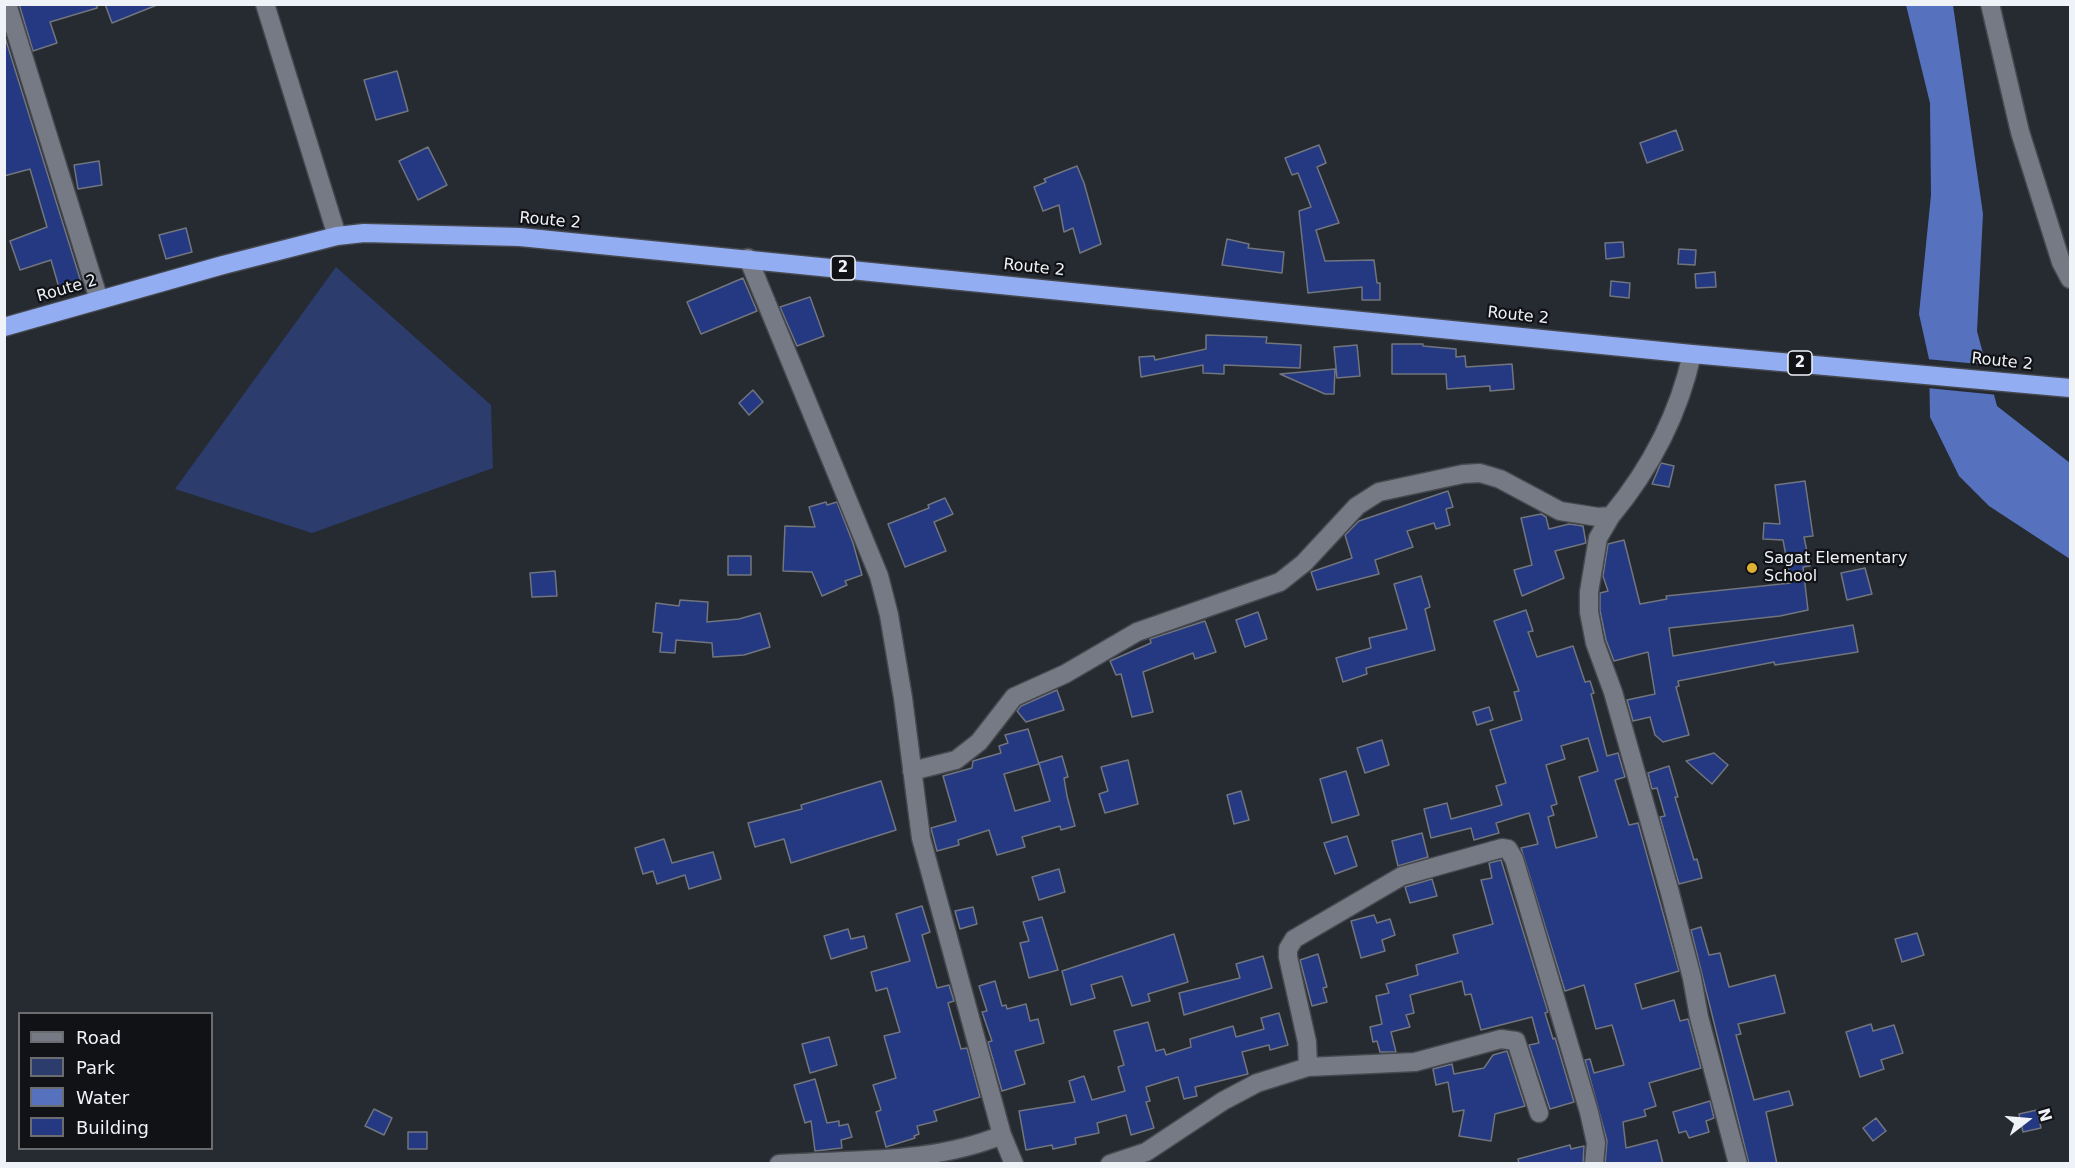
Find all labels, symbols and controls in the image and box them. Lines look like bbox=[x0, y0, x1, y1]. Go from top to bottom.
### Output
street label: Route 2 bbox=[518, 209, 582, 233]
street label: Route 2 bbox=[1002, 255, 1066, 281]
road number: 2 bbox=[831, 256, 855, 280]
street label: Route 2 bbox=[35, 271, 99, 307]
street label: Route 2 bbox=[1486, 303, 1550, 329]
street label: Route 2 bbox=[1970, 349, 2034, 375]
road number: 2 bbox=[1788, 351, 1812, 375]
place label: Sagat Elementary School bbox=[1764, 549, 1907, 587]
marker: Sagat Elementary School bbox=[1745, 561, 1759, 575]
legend bbox=[18, 1012, 213, 1150]
text: Road bbox=[76, 1027, 121, 1048]
text: Park bbox=[76, 1057, 115, 1078]
text: Water bbox=[76, 1087, 129, 1108]
north arrow bbox=[1997, 1090, 2057, 1150]
text: N bbox=[2034, 1106, 2056, 1124]
text: Building bbox=[76, 1117, 149, 1138]

